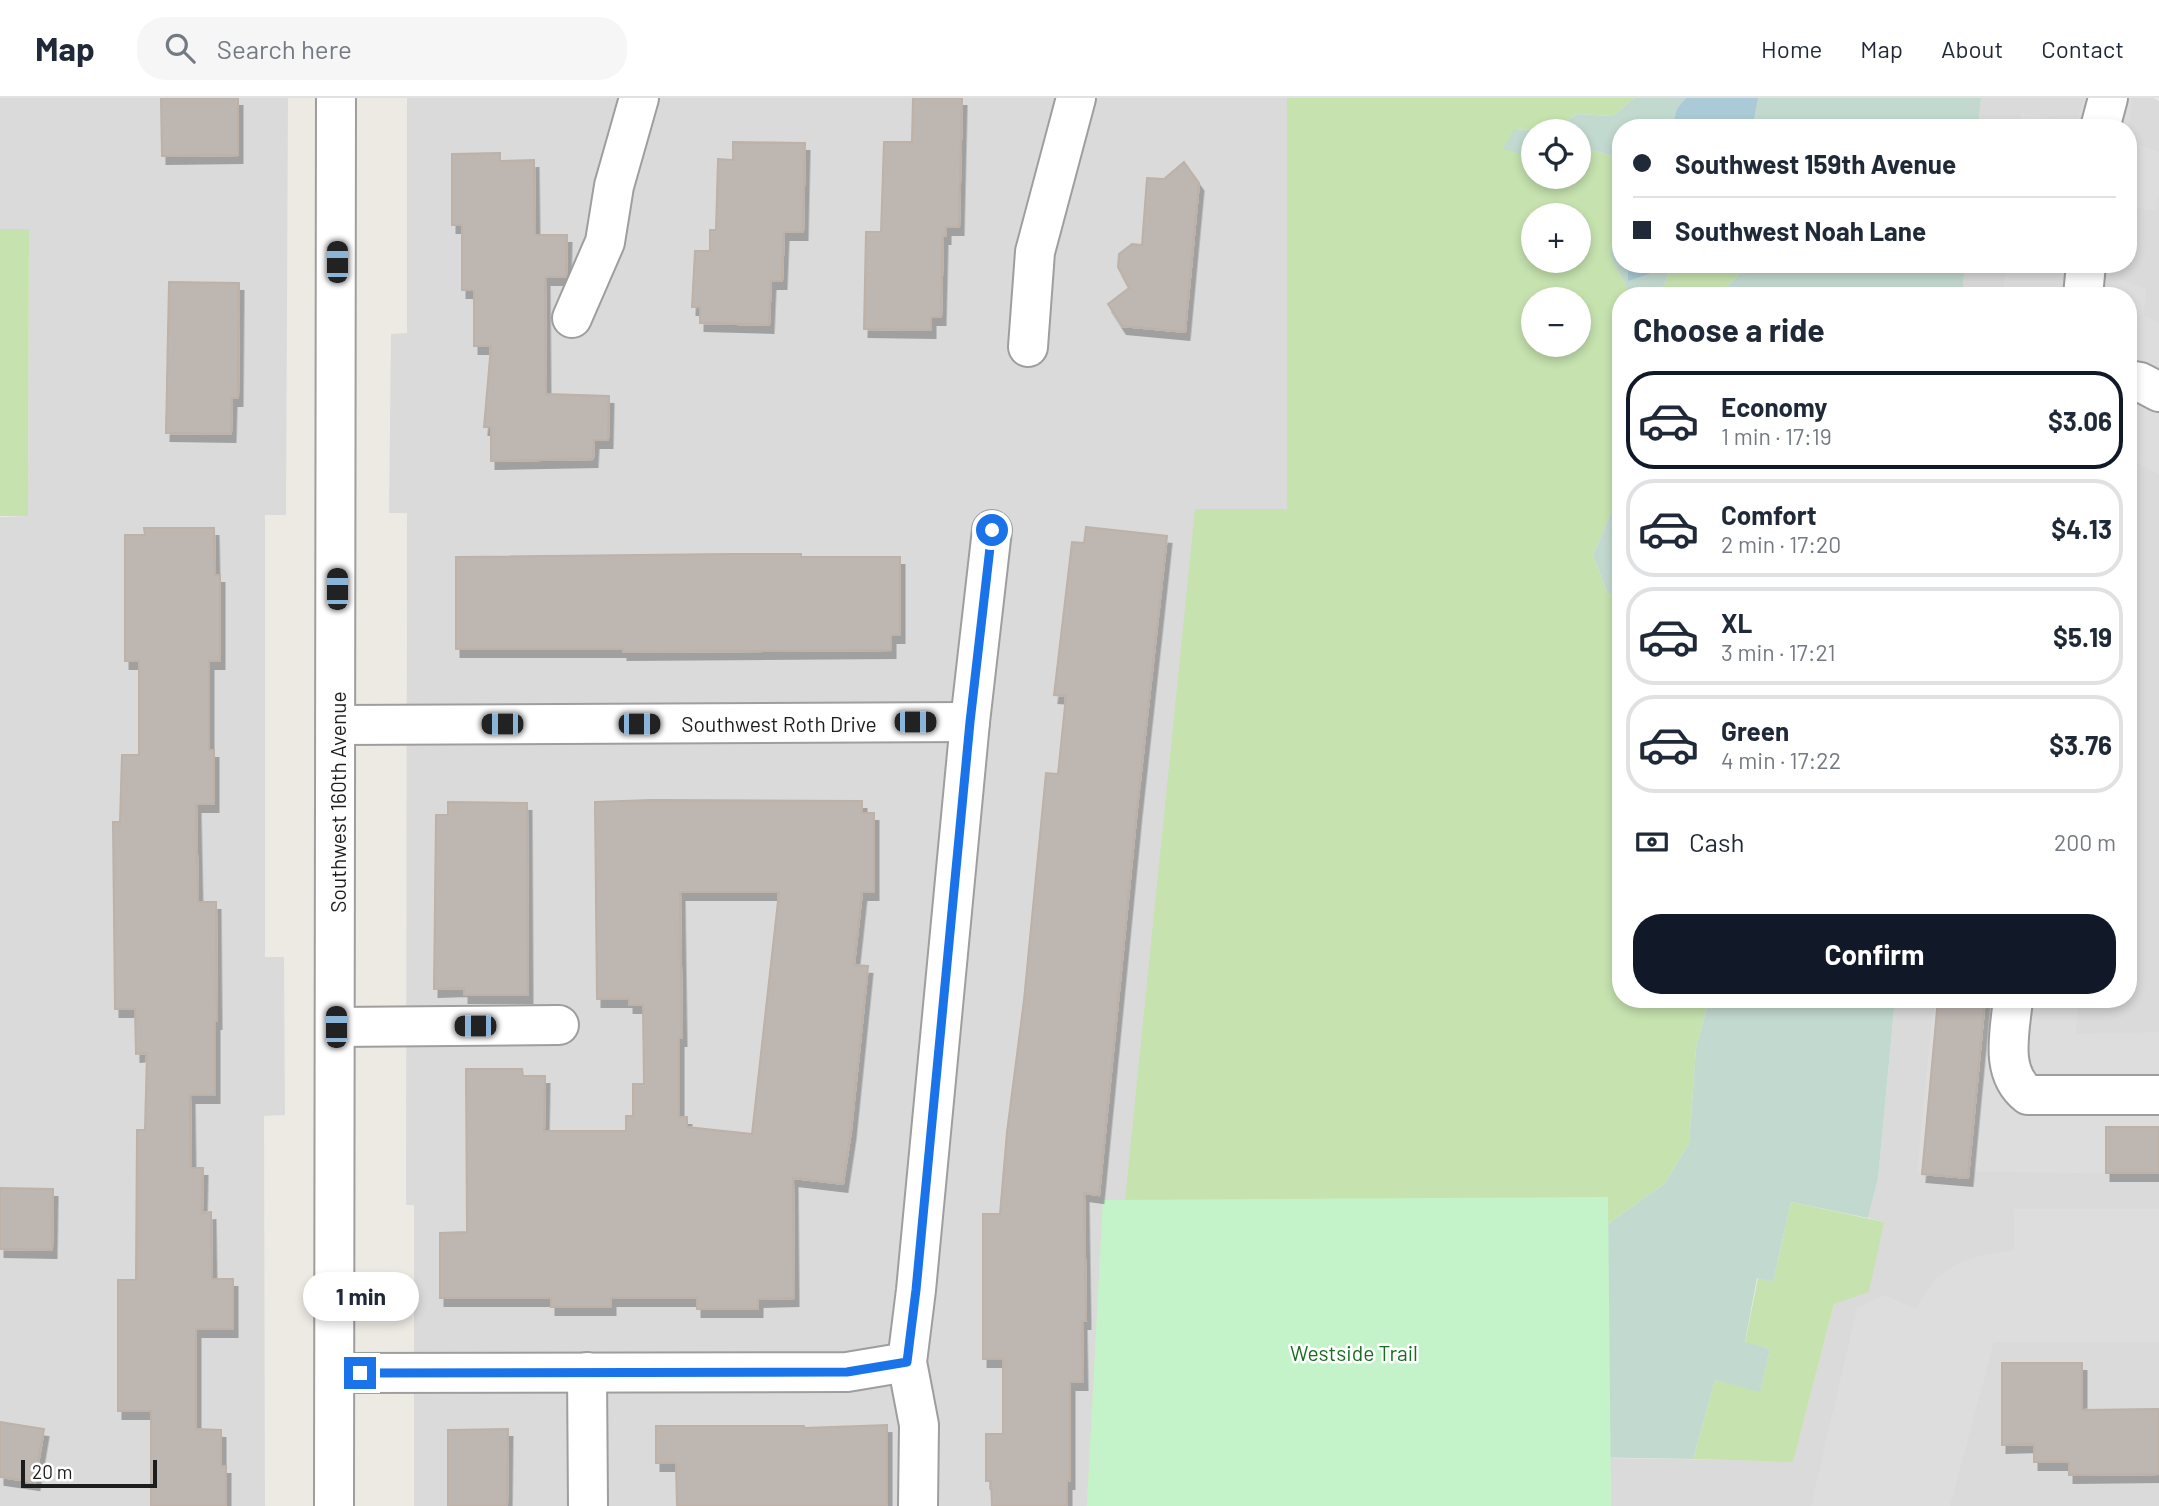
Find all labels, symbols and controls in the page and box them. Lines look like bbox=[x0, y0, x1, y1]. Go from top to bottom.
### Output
search box bbox=[137, 17, 627, 80]
text: Map bbox=[35, 28, 95, 68]
icon: search bbox=[161, 29, 199, 67]
text: Search here bbox=[217, 33, 352, 64]
text: Home bbox=[1761, 34, 1822, 63]
text: Map bbox=[1860, 34, 1903, 63]
text: About bbox=[1941, 34, 2003, 63]
text: Contact bbox=[2041, 34, 2124, 63]
map controls bbox=[1521, 119, 1591, 357]
button: locate bbox=[1521, 119, 1591, 189]
text: Southwest 159th Avenue bbox=[1675, 148, 1956, 179]
button: + bbox=[1521, 203, 1591, 273]
text: Southwest Noah Lane bbox=[1675, 215, 1926, 246]
car bbox=[327, 241, 348, 283]
button: − bbox=[1521, 287, 1591, 357]
text: Choose a ride bbox=[1633, 310, 1825, 348]
icon: car bbox=[1637, 389, 1700, 452]
text: Economy bbox=[1721, 391, 1827, 422]
text: $3.06 bbox=[2048, 405, 2112, 436]
text: 1 min · 17:19 bbox=[1721, 422, 1832, 450]
icon: car bbox=[1637, 497, 1700, 560]
text: Comfort bbox=[1721, 499, 1817, 530]
text: $4.13 bbox=[2051, 513, 2112, 544]
route start bbox=[976, 514, 1008, 546]
text: 2 min · 17:20 bbox=[1721, 530, 1841, 558]
car bbox=[327, 568, 348, 610]
icon: car bbox=[1637, 605, 1700, 668]
text: XL bbox=[1721, 607, 1752, 638]
text: $5.19 bbox=[2053, 621, 2112, 652]
text: 3 min · 17:21 bbox=[1721, 638, 1836, 666]
street label: Southwest 160th Avenue bbox=[325, 691, 350, 913]
street label: Southwest Roth Drive bbox=[681, 711, 877, 736]
car bbox=[895, 712, 937, 733]
icon: car bbox=[1637, 713, 1700, 776]
car bbox=[482, 714, 524, 735]
car bbox=[619, 714, 661, 735]
text: Green bbox=[1721, 715, 1789, 746]
text: $3.76 bbox=[2049, 729, 2112, 760]
text: 4 min · 17:22 bbox=[1721, 746, 1841, 774]
icon: cash bbox=[1633, 823, 1671, 861]
text: Cash bbox=[1689, 826, 1744, 857]
text: 200 m bbox=[2054, 828, 2116, 856]
button: Confirm bbox=[1633, 914, 2116, 994]
car bbox=[326, 1006, 347, 1048]
car bbox=[455, 1016, 497, 1037]
callout: 1 min bbox=[302, 1272, 418, 1320]
text: 1 min bbox=[336, 1282, 386, 1310]
park label: Westside Trail bbox=[1290, 1340, 1418, 1365]
route end bbox=[344, 1357, 376, 1389]
scale bar bbox=[21, 1457, 158, 1489]
text: 20 m bbox=[32, 1460, 72, 1483]

